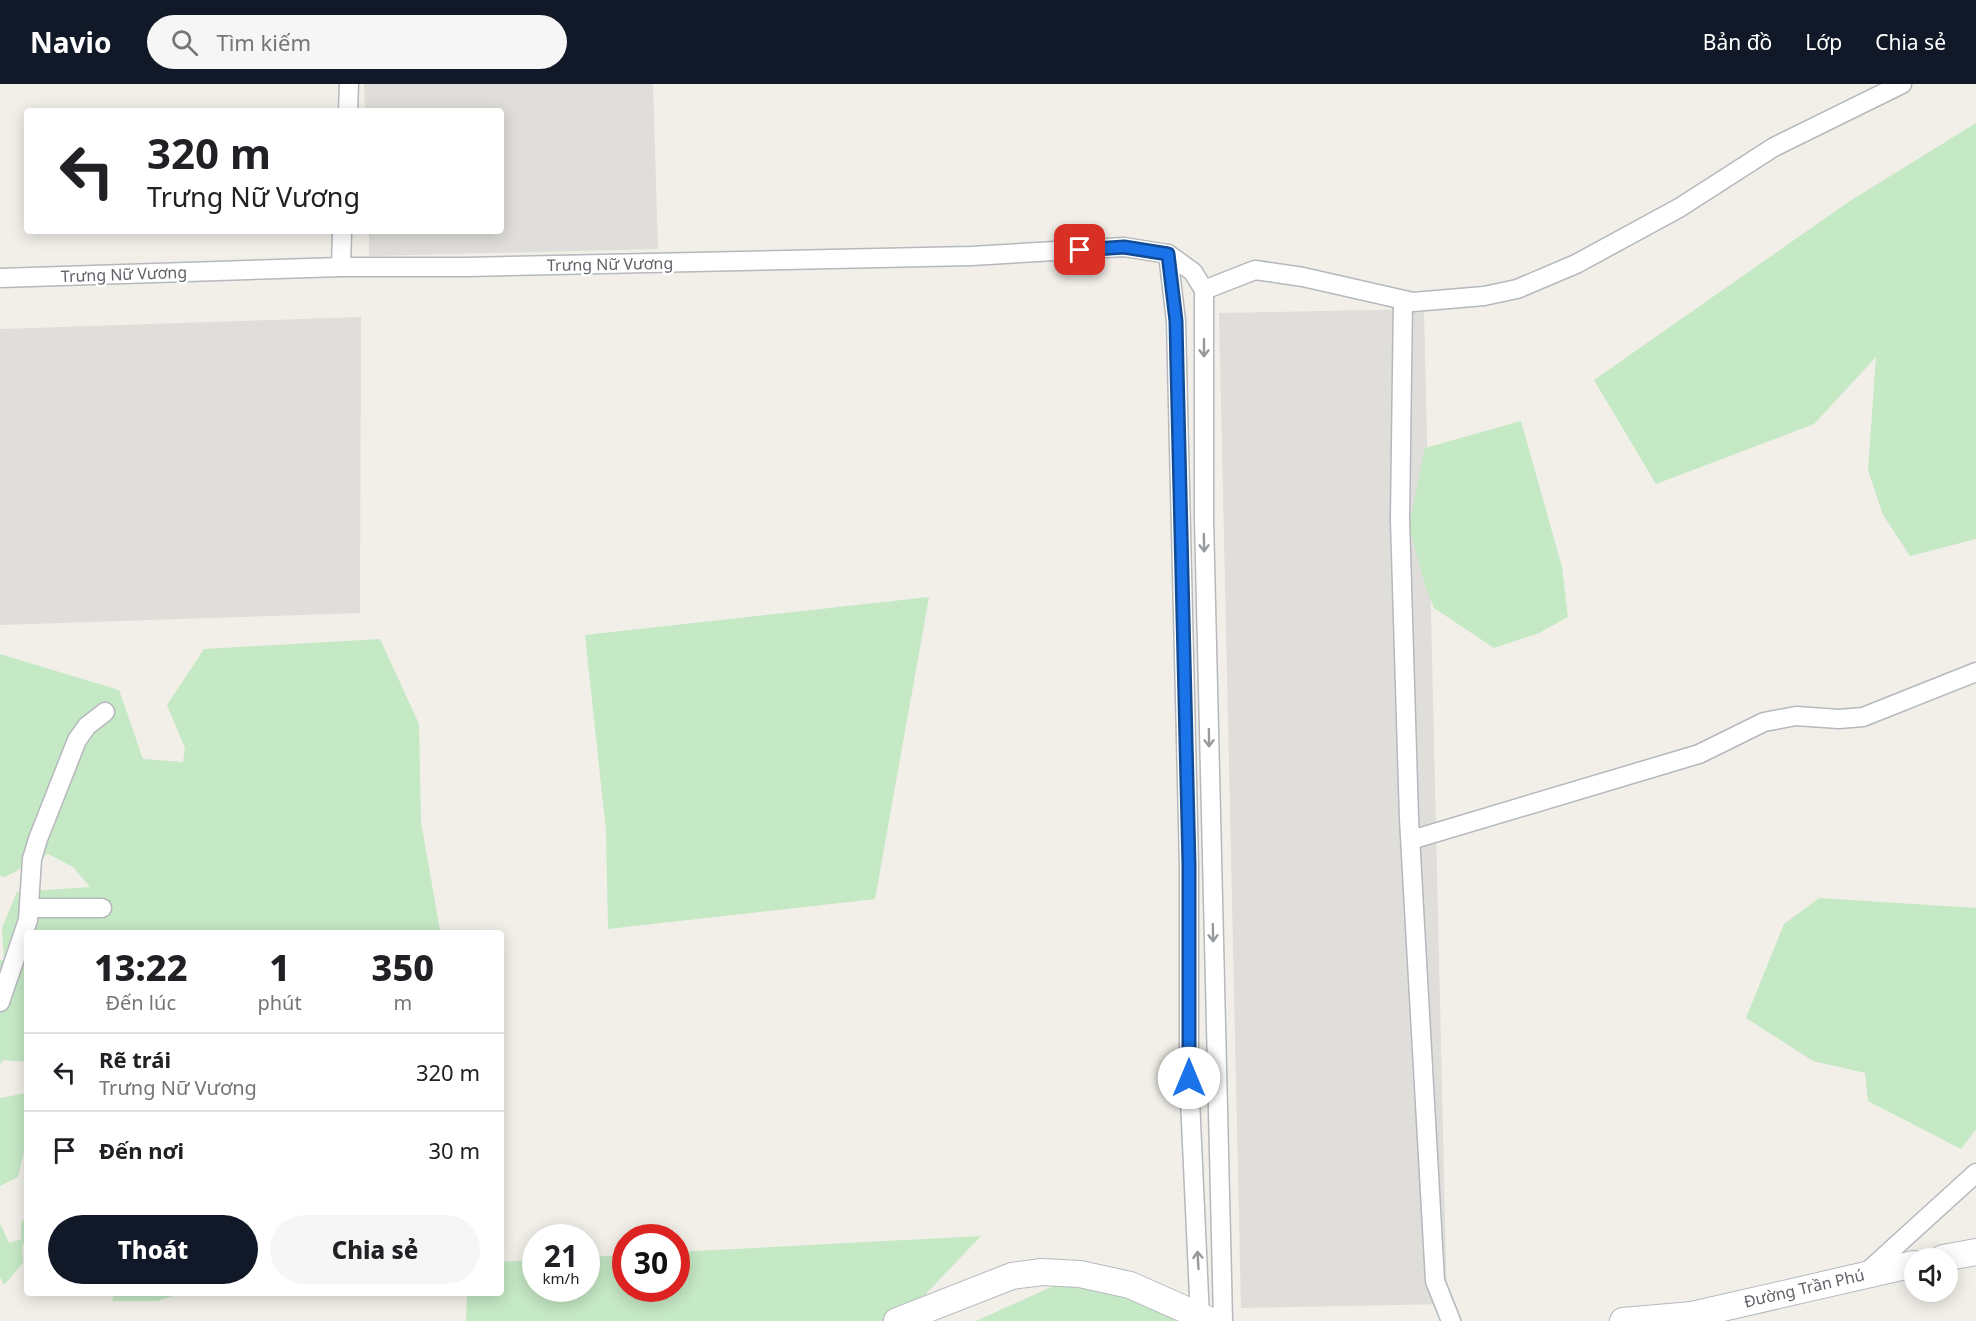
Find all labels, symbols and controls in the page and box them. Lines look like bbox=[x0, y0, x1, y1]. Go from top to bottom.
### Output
search box bbox=[147, 15, 567, 69]
text: Navio bbox=[30, 23, 111, 61]
icon: search bbox=[168, 26, 201, 59]
text: Tìm kiếm bbox=[216, 27, 311, 57]
text: Bản đồ bbox=[1703, 28, 1772, 56]
text: Lớp bbox=[1805, 28, 1842, 56]
text: Chia sẻ bbox=[1875, 28, 1946, 56]
text: 320 m bbox=[147, 124, 271, 181]
icon: left bbox=[48, 132, 126, 210]
text: Trưng Nữ Vương bbox=[147, 178, 360, 215]
pin bbox=[1054, 224, 1105, 275]
icon: arrive bbox=[1063, 233, 1096, 266]
street label: Trưng Nữ Vương bbox=[547, 252, 673, 276]
street label: Trưng Nữ Vương bbox=[61, 261, 187, 287]
one-way arrow bbox=[1198, 338, 1210, 358]
one-way arrow bbox=[1198, 533, 1210, 553]
one-way arrow bbox=[1203, 728, 1214, 748]
one-way arrow bbox=[1207, 923, 1219, 943]
text: 13:22 bbox=[94, 943, 187, 992]
text: 1 bbox=[269, 943, 290, 992]
text: 350 bbox=[372, 943, 434, 992]
text: Đến lúc bbox=[105, 989, 176, 1016]
text: phút bbox=[257, 989, 302, 1016]
text: m bbox=[393, 989, 412, 1016]
text: Rẽ trái bbox=[99, 1044, 171, 1074]
position arrow bbox=[1157, 1046, 1221, 1110]
icon: left bbox=[48, 1056, 81, 1089]
text: 320 m bbox=[416, 1057, 480, 1087]
text: Trưng Nữ Vương bbox=[99, 1074, 257, 1101]
icon: arrive bbox=[48, 1134, 81, 1167]
text: Đến nơi bbox=[99, 1135, 184, 1165]
text: 30 m bbox=[429, 1135, 480, 1165]
button: Thoát bbox=[48, 1215, 258, 1284]
button: Chia sẻ bbox=[270, 1215, 480, 1284]
speed limit sign: 30 bbox=[612, 1224, 690, 1302]
text: 21 bbox=[544, 1235, 578, 1276]
map controls bbox=[1904, 1248, 1958, 1302]
button: sound bbox=[1904, 1248, 1958, 1302]
one-way arrow bbox=[1192, 1250, 1203, 1270]
street label: Đường Trần Phú bbox=[1742, 1263, 1866, 1313]
text: km/h bbox=[543, 1268, 579, 1288]

